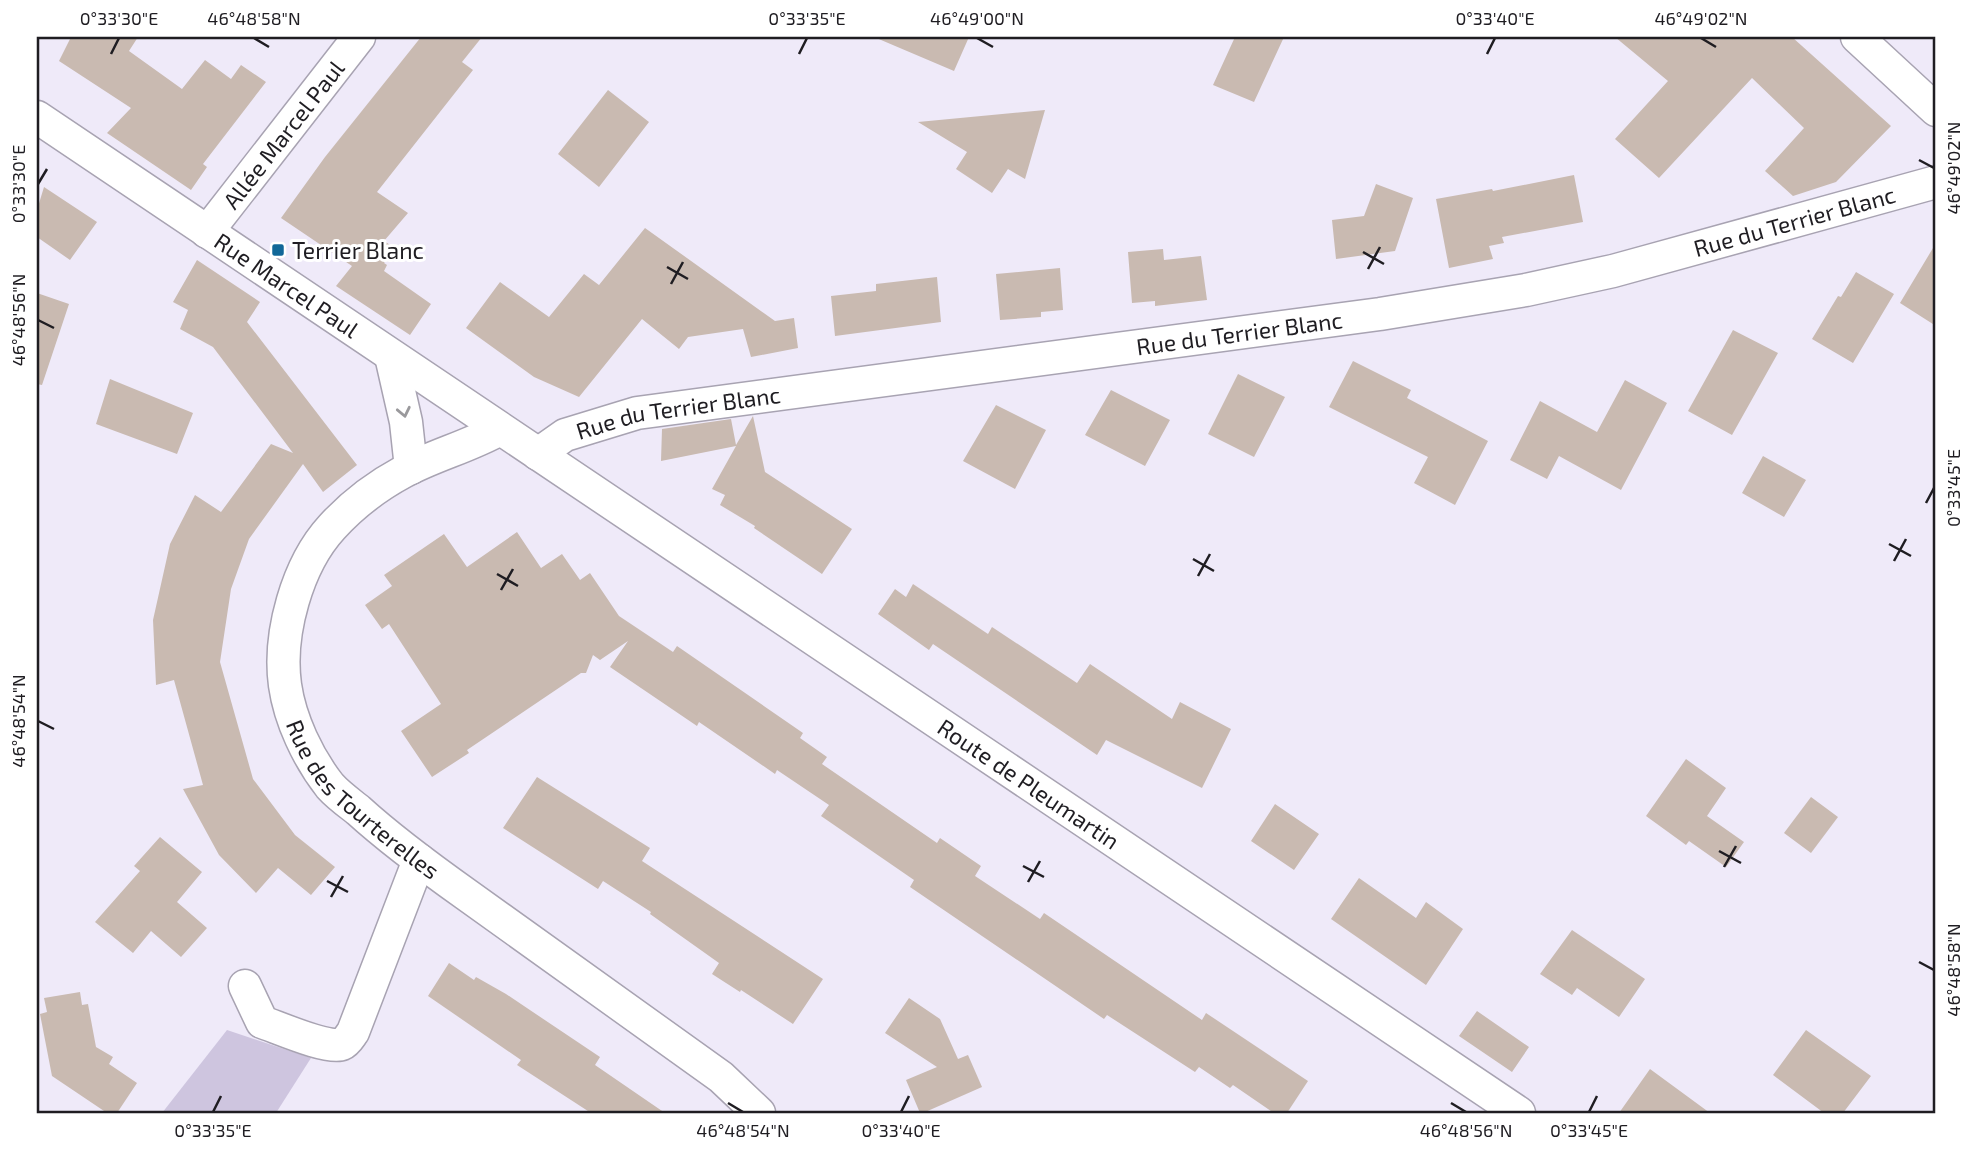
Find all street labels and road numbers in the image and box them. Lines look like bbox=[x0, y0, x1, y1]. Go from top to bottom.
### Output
street label: Allée Marcel Paul bbox=[217, 54, 350, 214]
street label: Rue du Terrier Blanc bbox=[1691, 180, 1898, 262]
street label: Rue Marcel Paul bbox=[209, 227, 364, 343]
street label: Rue du Terrier Blanc bbox=[1135, 305, 1344, 360]
street label: Rue du Terrier Blanc bbox=[572, 380, 782, 445]
street label: Route de Pleumartin bbox=[933, 713, 1125, 855]
street label: Rue des Tourterelles bbox=[281, 715, 445, 885]

